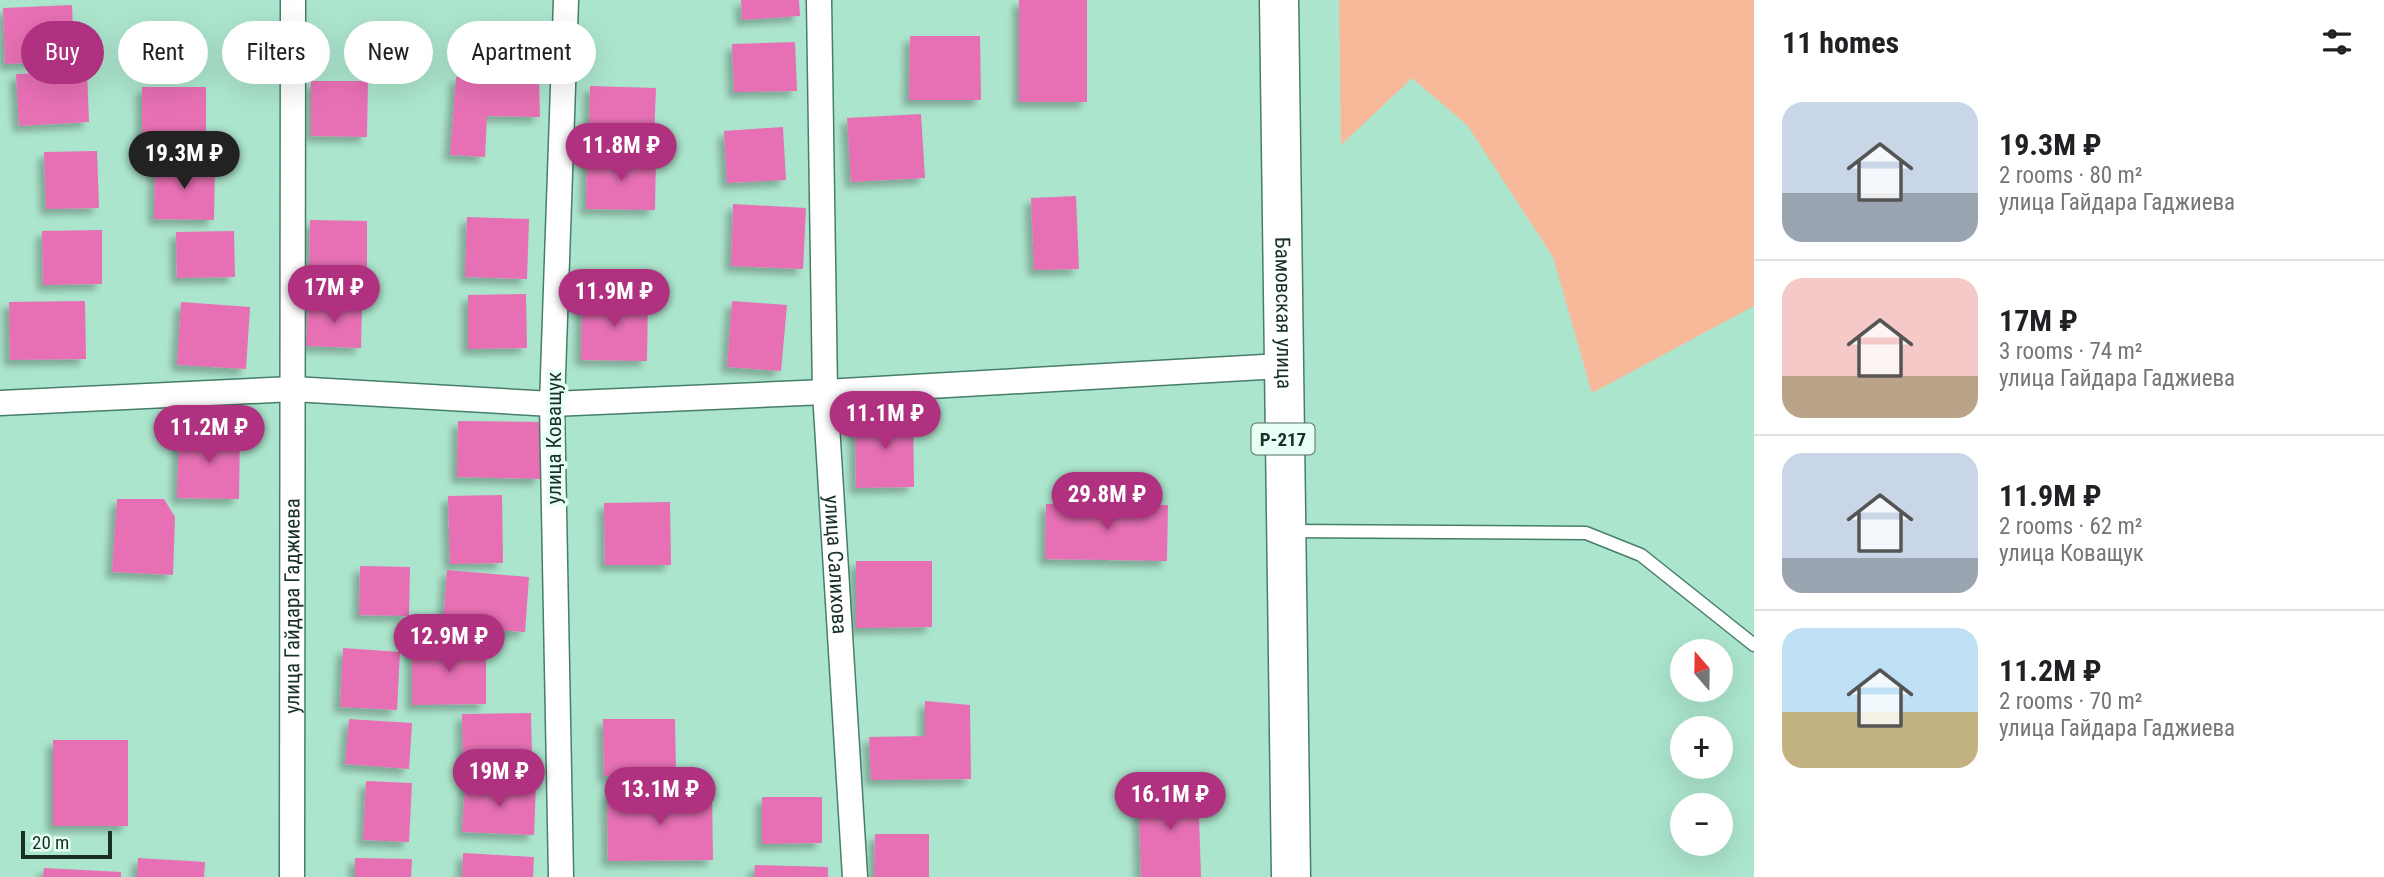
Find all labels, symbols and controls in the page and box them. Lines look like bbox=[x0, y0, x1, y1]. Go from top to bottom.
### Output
chip: Buy bbox=[21, 21, 104, 84]
chip: Rent bbox=[118, 21, 208, 84]
chip: Filters bbox=[222, 21, 330, 84]
chip: New bbox=[344, 21, 433, 84]
chip: Apartment bbox=[447, 21, 596, 84]
icon: filters bbox=[2318, 23, 2356, 61]
text: 11 homes bbox=[1782, 25, 1899, 60]
pin: 11.8M ₽ bbox=[556, 124, 686, 183]
text: 19.3M ₽ bbox=[1999, 127, 2102, 162]
icon: home bbox=[1838, 130, 1922, 214]
pin: 19.3M ₽ bbox=[119, 132, 249, 191]
text: 11.8M ₽ bbox=[582, 132, 660, 159]
text: 19.3M ₽ bbox=[145, 140, 223, 167]
text: 2 rooms · 80 m² bbox=[1999, 162, 2142, 189]
text: улица Гайдара Гаджиева bbox=[1999, 189, 2235, 216]
street label: Бамовская улица bbox=[1270, 237, 1296, 389]
pin: 17M ₽ bbox=[285, 266, 383, 325]
pin: 11.9M ₽ bbox=[549, 270, 679, 329]
text: 17M ₽ bbox=[304, 274, 364, 301]
text: 11.9M ₽ bbox=[575, 278, 653, 305]
text: 17M ₽ bbox=[1999, 303, 2078, 338]
icon: home bbox=[1838, 306, 1922, 390]
text: 3 rooms · 74 m² bbox=[1999, 338, 2142, 365]
text: улица Гайдара Гаджиева bbox=[1999, 365, 2235, 392]
street label: улица Коващук bbox=[542, 372, 566, 504]
pin: 11.1M ₽ bbox=[820, 392, 950, 451]
text: 11.1M ₽ bbox=[846, 400, 924, 427]
pin: 11.2M ₽ bbox=[144, 406, 274, 465]
text: 11.2M ₽ bbox=[170, 414, 248, 441]
road number: Р-217 bbox=[1252, 424, 1314, 454]
pin: 29.8M ₽ bbox=[1042, 472, 1172, 532]
text: 11.9M ₽ bbox=[1999, 478, 2102, 513]
text: 29.8M ₽ bbox=[1068, 481, 1146, 508]
icon: home bbox=[1838, 481, 1922, 565]
street label: улица Салихова bbox=[819, 494, 852, 635]
street label: улица Гайдара Гаджиева bbox=[280, 498, 304, 714]
text: 2 rooms · 62 m² bbox=[1999, 513, 2142, 540]
text: улица Коващук bbox=[1999, 540, 2144, 567]
pin: 12.9M ₽ bbox=[384, 614, 514, 674]
text: 12.9M ₽ bbox=[410, 623, 488, 650]
north arrow bbox=[1670, 639, 1732, 702]
map controls bbox=[1670, 639, 1733, 856]
text: 11.2M ₽ bbox=[1999, 653, 2102, 688]
icon: home bbox=[1838, 656, 1922, 740]
text: 2 rooms · 70 m² bbox=[1999, 688, 2142, 715]
text: улица Гайдара Гаджиева bbox=[1999, 715, 2235, 742]
button: + bbox=[1670, 716, 1733, 779]
pin: 19M ₽ bbox=[450, 750, 548, 809]
text: 19M ₽ bbox=[469, 758, 529, 785]
pin: 13.1M ₽ bbox=[595, 768, 725, 827]
pin: 16.1M ₽ bbox=[1105, 772, 1235, 832]
text: 13.1M ₽ bbox=[621, 776, 699, 803]
text: 16.1M ₽ bbox=[1131, 781, 1209, 808]
button: − bbox=[1670, 793, 1733, 856]
scale bar bbox=[21, 828, 112, 860]
text: 20 m bbox=[32, 831, 69, 854]

